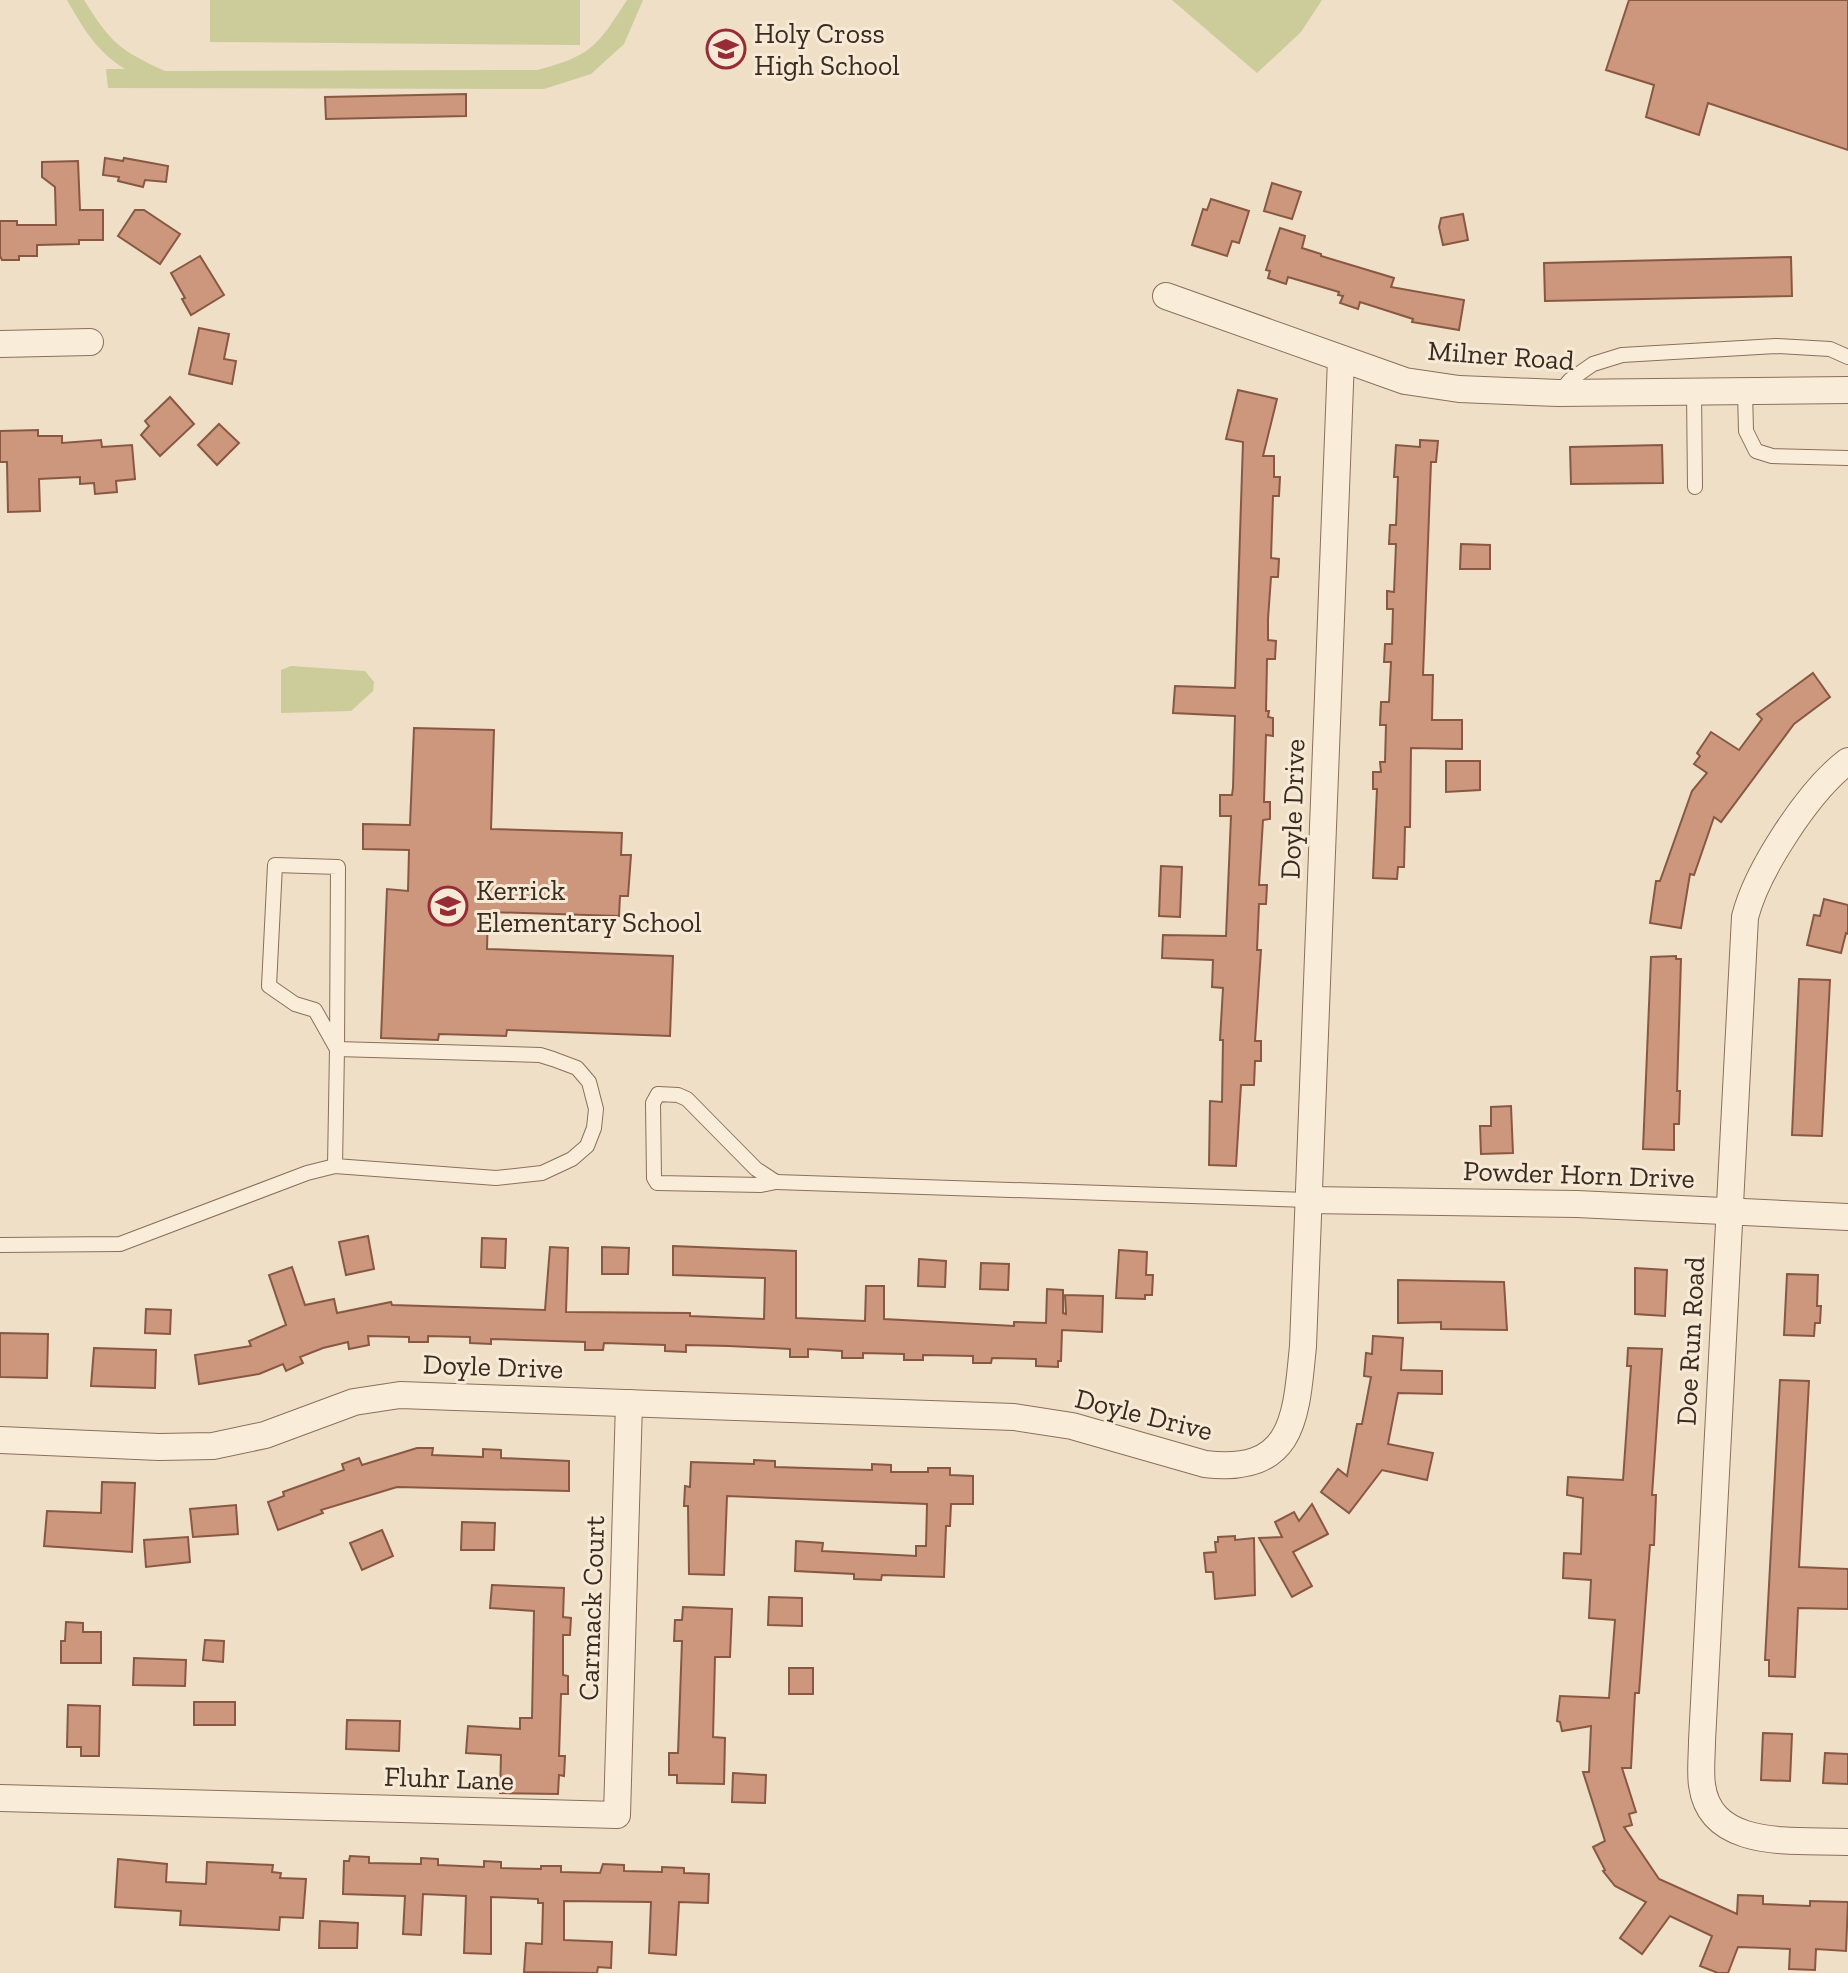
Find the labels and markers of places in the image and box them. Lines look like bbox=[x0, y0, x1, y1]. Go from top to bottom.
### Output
place label: Holy Cross High School bbox=[754, 17, 900, 82]
school or university icon: Holy Cross High School bbox=[705, 28, 747, 70]
place label: Kerrick Elementary School bbox=[476, 874, 702, 939]
school or university icon: Kerrick Elementary School bbox=[427, 885, 469, 927]

